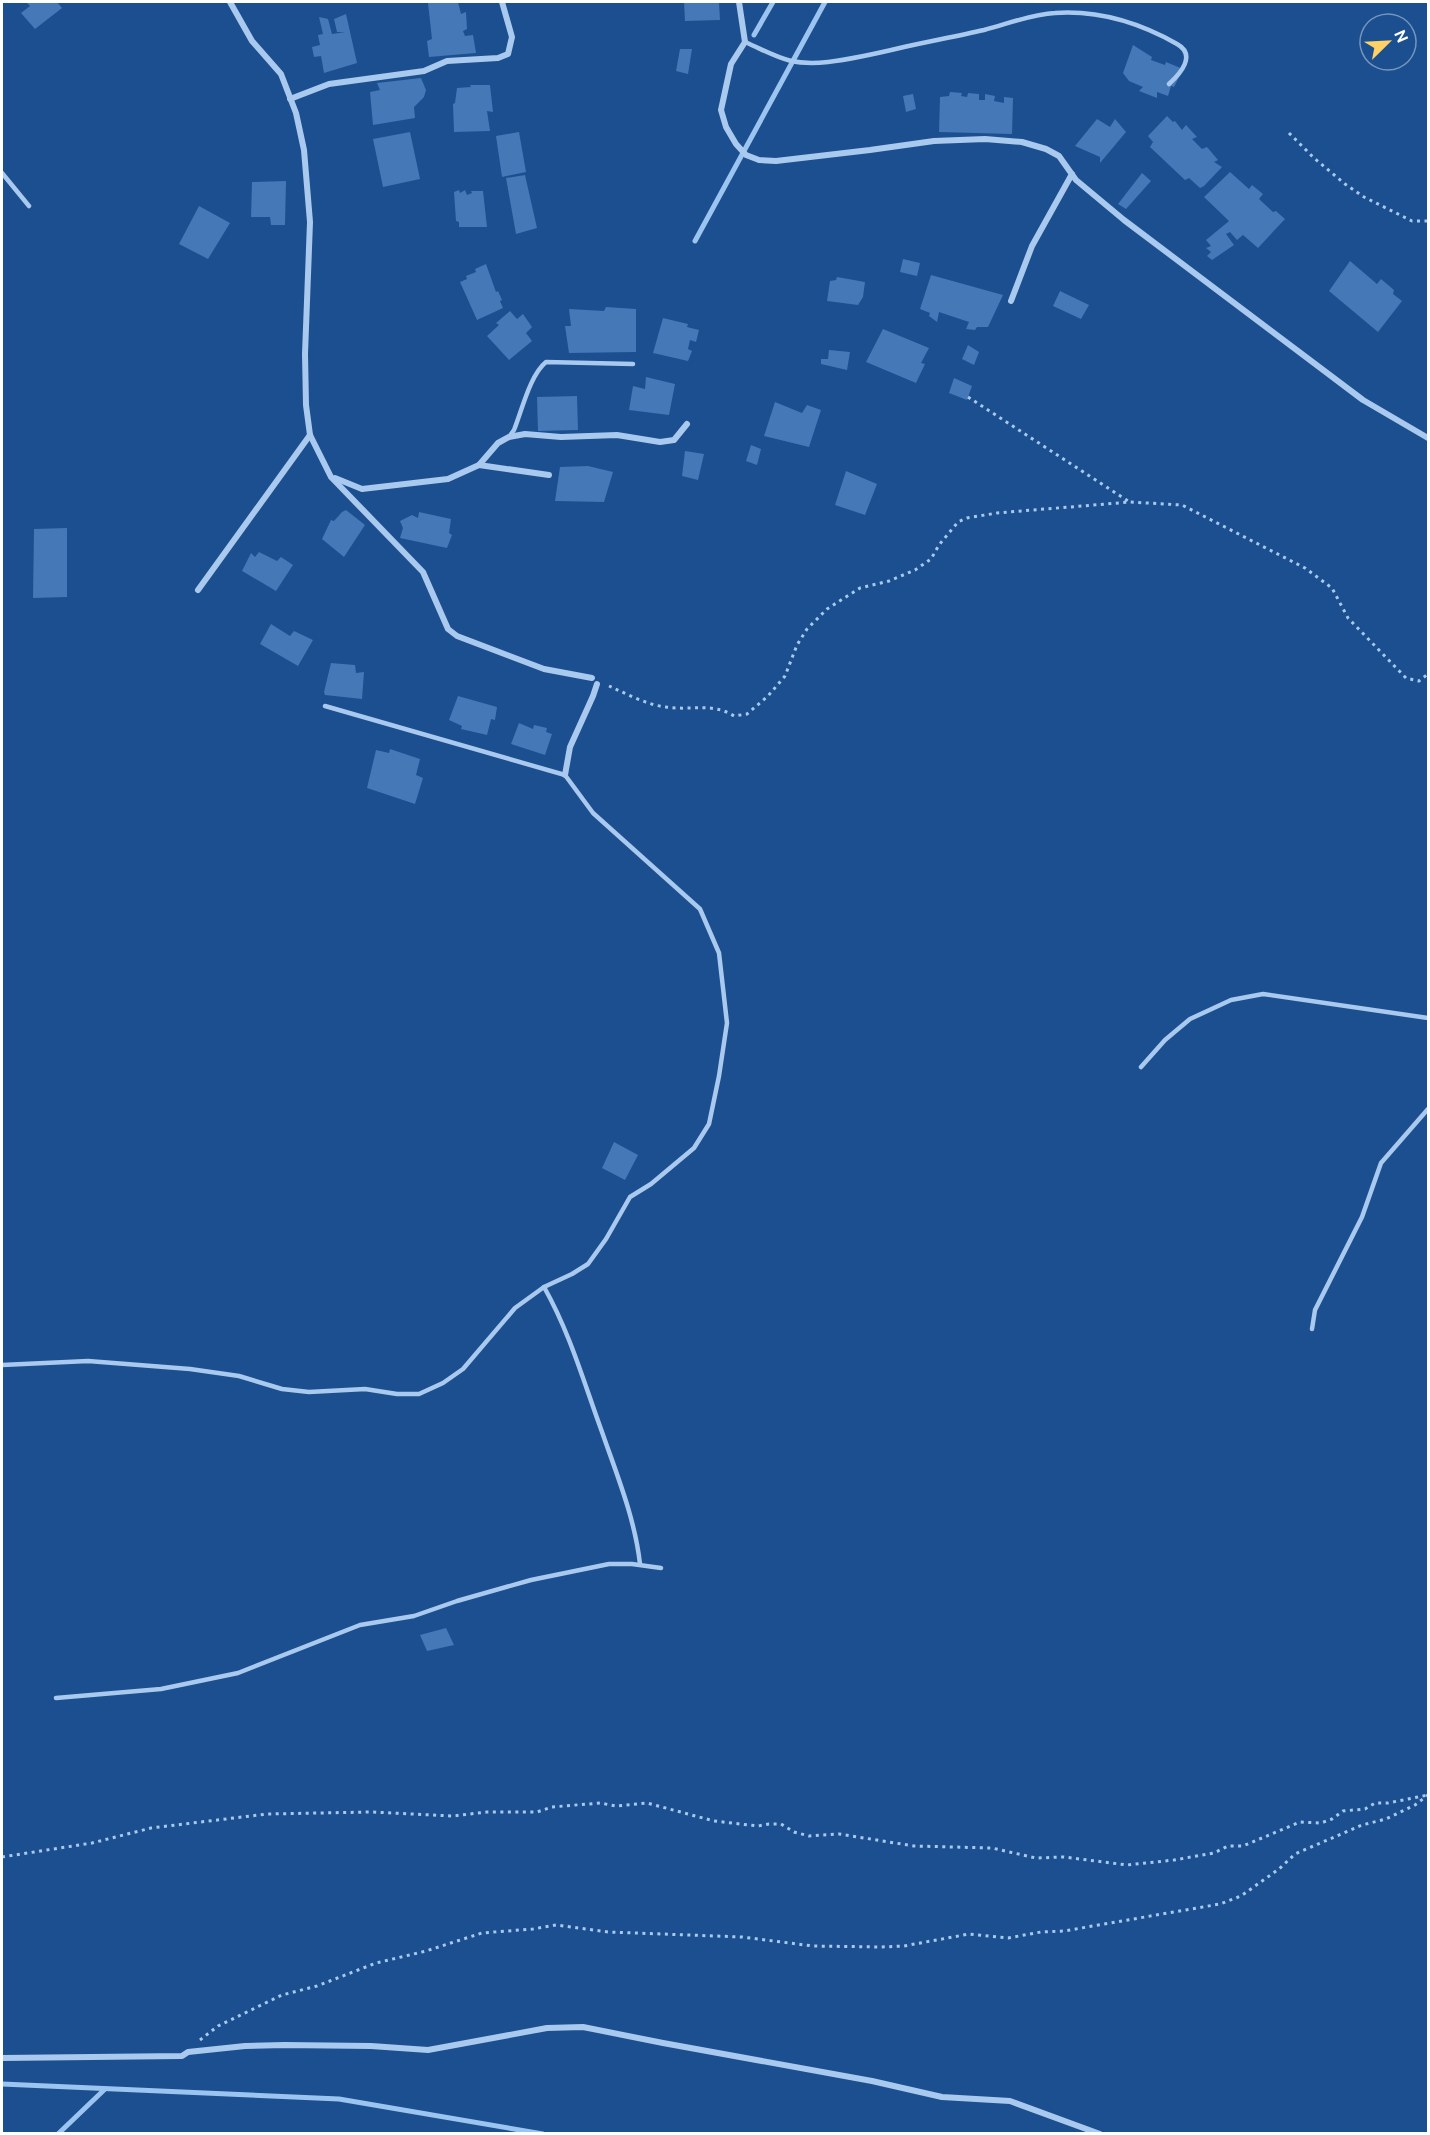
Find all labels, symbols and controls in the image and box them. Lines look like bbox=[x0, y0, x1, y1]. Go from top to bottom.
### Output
north arrow bbox=[1358, 12, 1418, 72]
text: N bbox=[1391, 27, 1412, 45]

